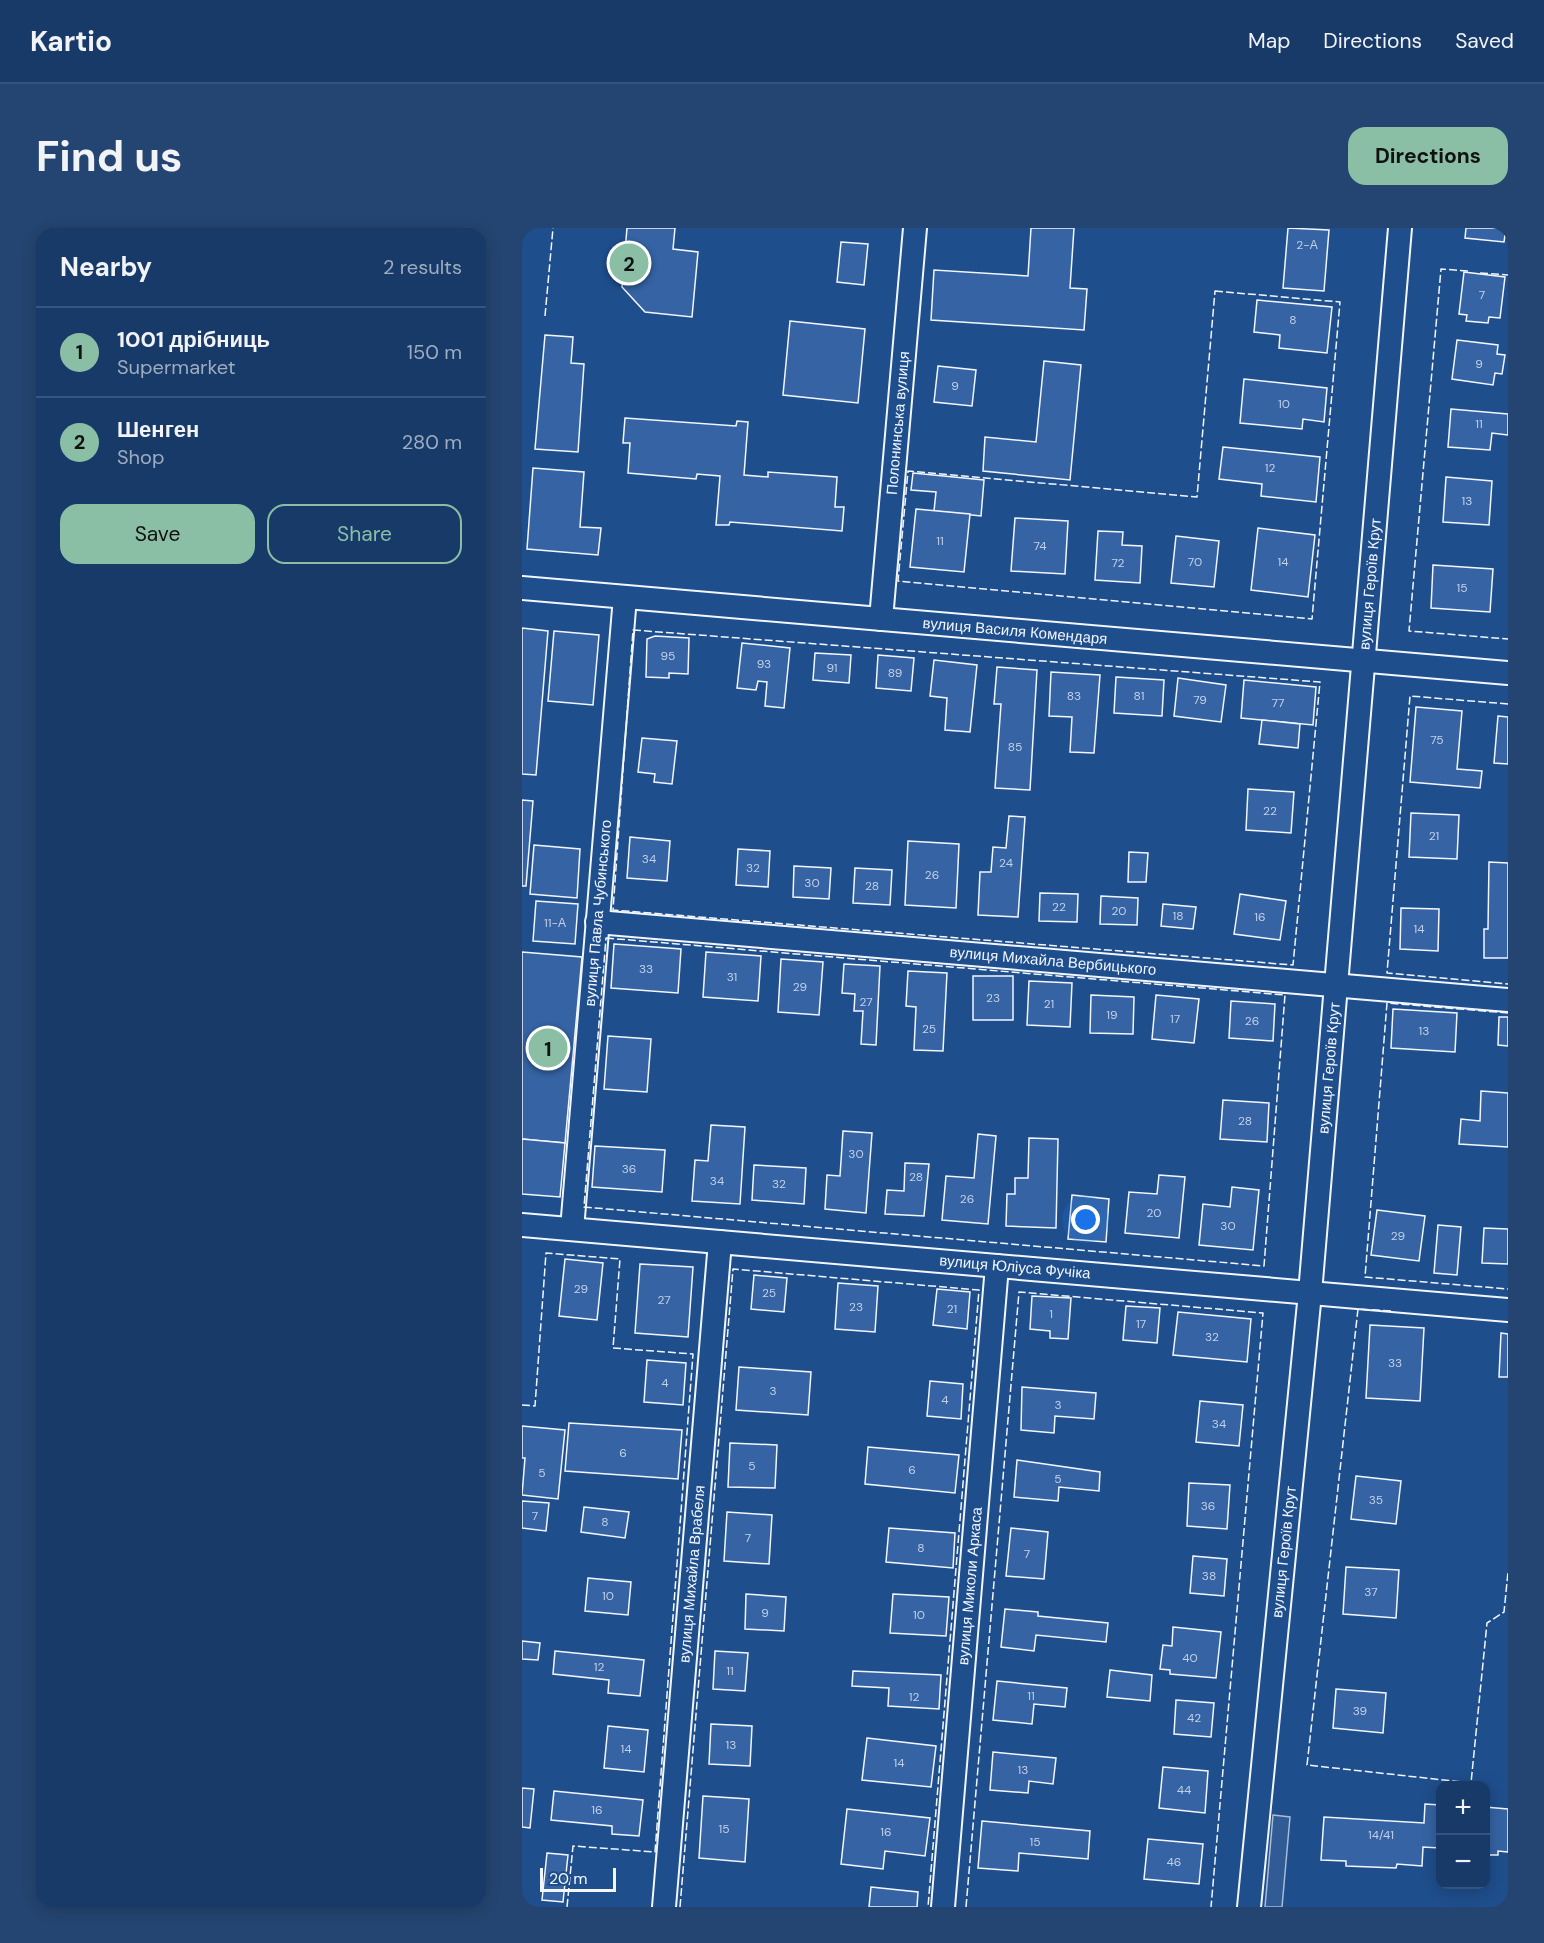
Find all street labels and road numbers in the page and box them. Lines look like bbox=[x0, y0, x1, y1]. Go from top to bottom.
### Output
street label: Полонинська вулиця bbox=[882, 350, 914, 496]
street label: вулиця Героїв Крут bbox=[1354, 517, 1386, 651]
street label: вулиця Василя Комендаря bbox=[922, 613, 1108, 649]
street label: вулиця Павла Чубинського bbox=[580, 819, 616, 1007]
street label: вулиця Михайла Вербицького bbox=[949, 942, 1157, 980]
street label: вулиця Героїв Крут bbox=[1313, 1001, 1345, 1135]
street label: вулиця Юліуса Фучіка bbox=[939, 1250, 1092, 1284]
street label: вулиця Михайла Врабеля bbox=[674, 1484, 710, 1664]
street label: вулиця Героїв Крут bbox=[1267, 1485, 1301, 1619]
street label: вулиця Миколи Аркаса bbox=[953, 1505, 987, 1666]

